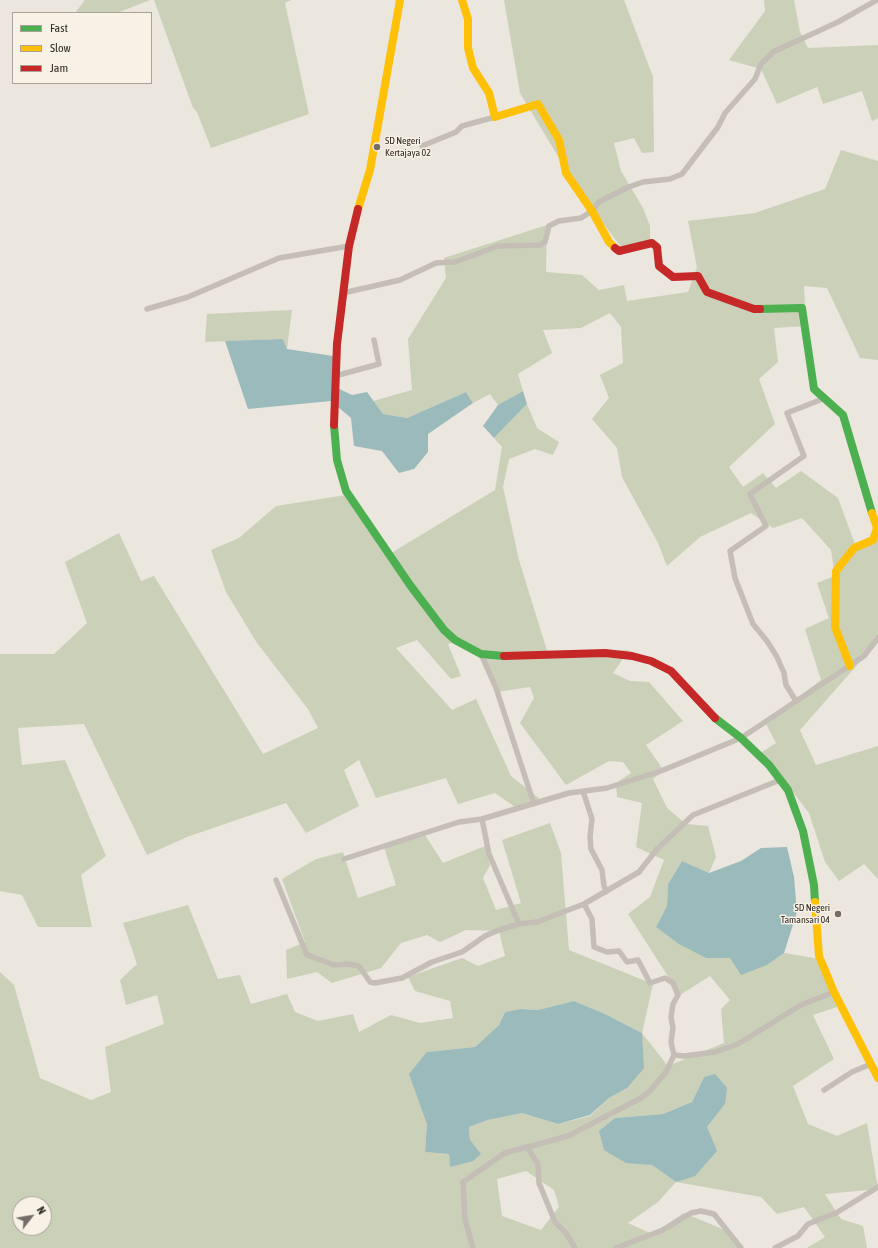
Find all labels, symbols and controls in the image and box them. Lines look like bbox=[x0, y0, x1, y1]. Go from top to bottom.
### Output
legend bbox=[12, 12, 152, 84]
text: Fast bbox=[50, 21, 68, 35]
text: Slow bbox=[50, 41, 71, 55]
text: Jam bbox=[50, 61, 68, 75]
place label: SD Negeri Kertajaya 02 bbox=[385, 135, 431, 158]
marker: SD Negeri Kertajaya 02 bbox=[372, 142, 382, 152]
place label: SD Negeri Tamansari 04 bbox=[781, 902, 830, 926]
marker: SD Negeri Tamansari 04 bbox=[833, 909, 843, 919]
north arrow bbox=[12, 1196, 52, 1236]
text: N bbox=[35, 1204, 48, 1216]

